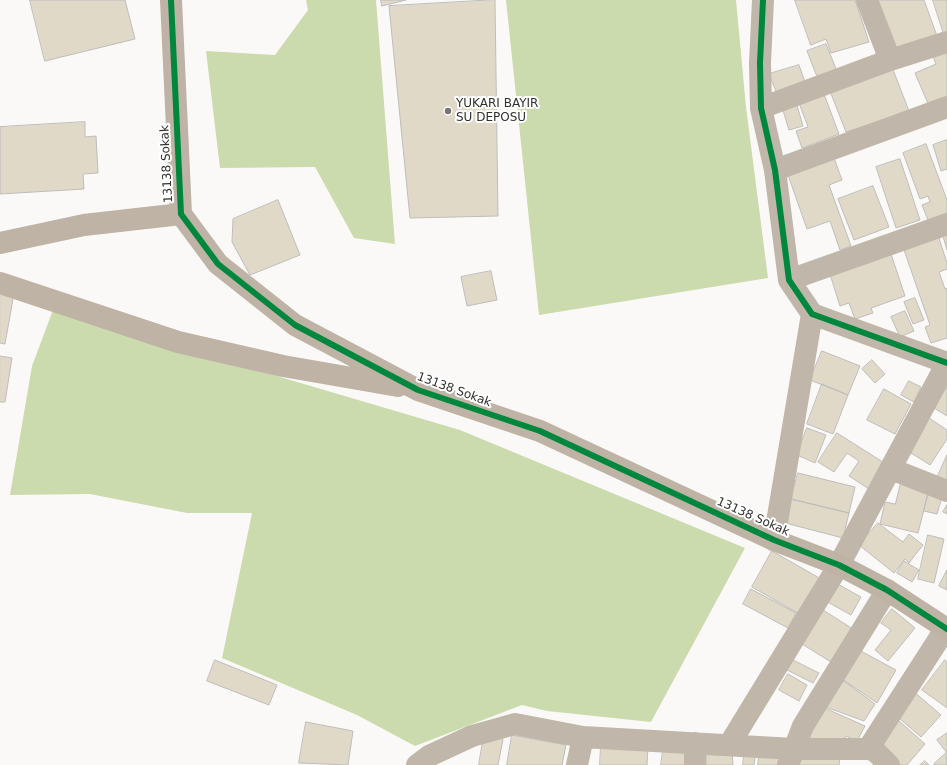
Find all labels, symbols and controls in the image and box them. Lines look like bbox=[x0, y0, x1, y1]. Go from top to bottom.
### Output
place label: YUKARI BAYIR SU DEPOSU bbox=[456, 97, 538, 125]
marker: YUKARI BAYIR SU DEPOSU bbox=[443, 106, 453, 116]
street label: 13138 Sokak bbox=[158, 125, 176, 203]
street label: 13138 Sokak bbox=[415, 370, 493, 410]
street label: 13138 Sokak bbox=[714, 495, 792, 539]

